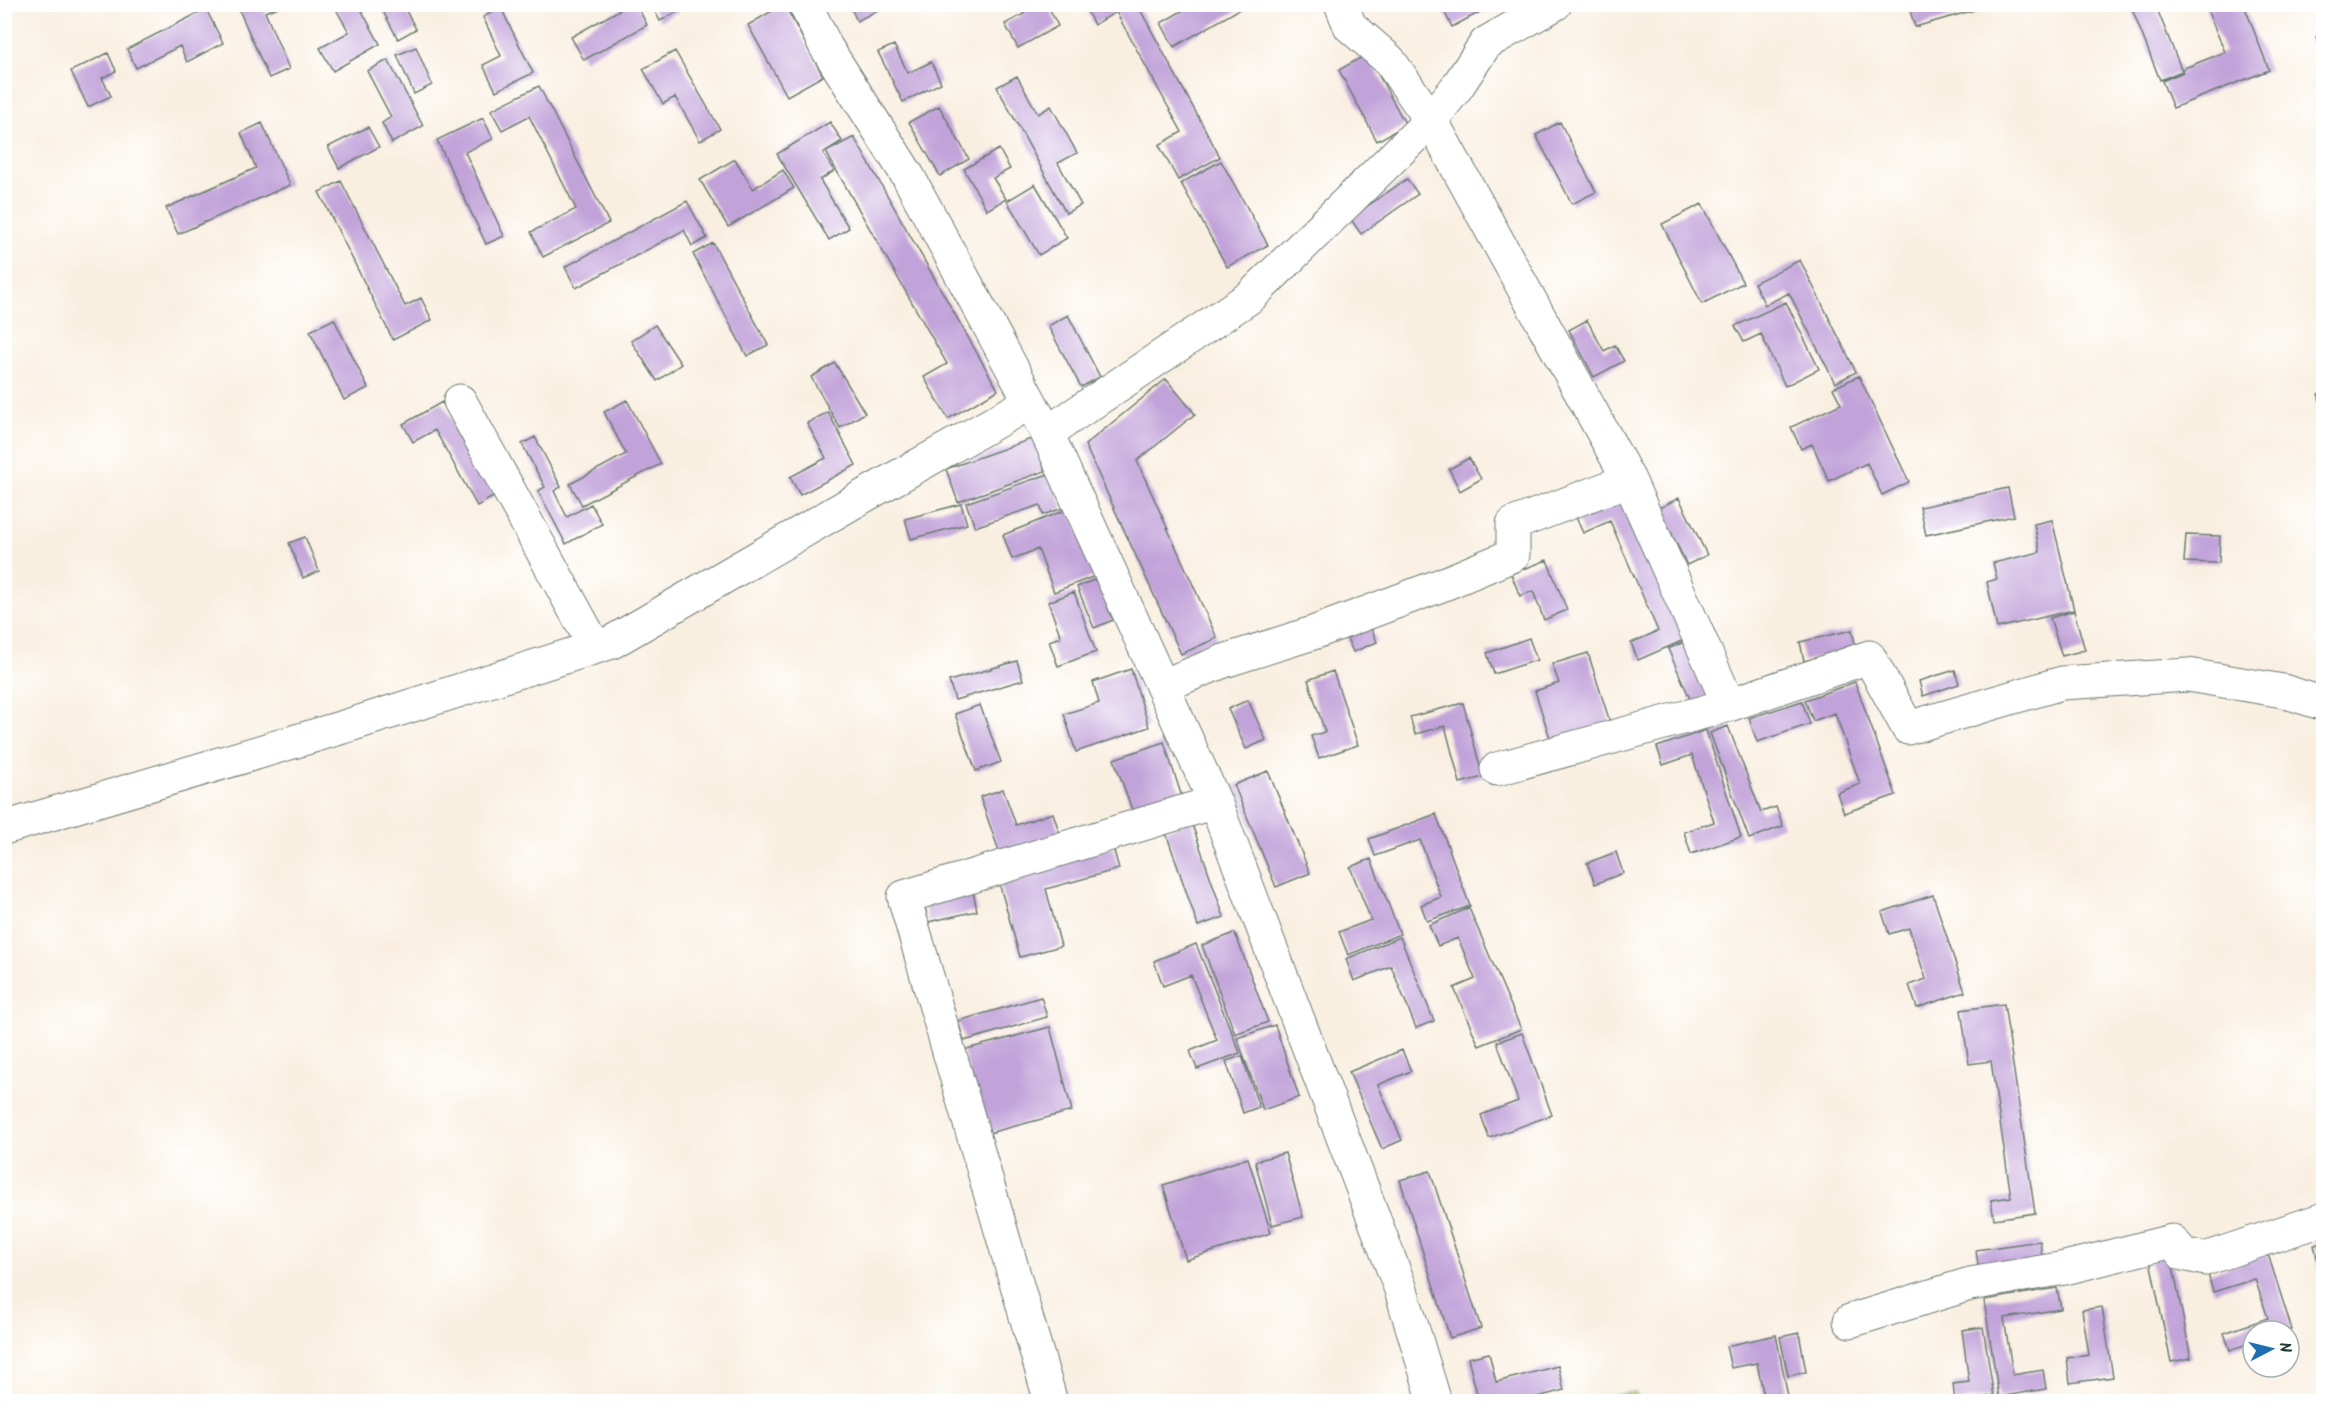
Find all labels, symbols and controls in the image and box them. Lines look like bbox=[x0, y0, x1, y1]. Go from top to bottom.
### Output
north arrow bbox=[2241, 1319, 2301, 1379]
text: N bbox=[2271, 1341, 2297, 1354]

